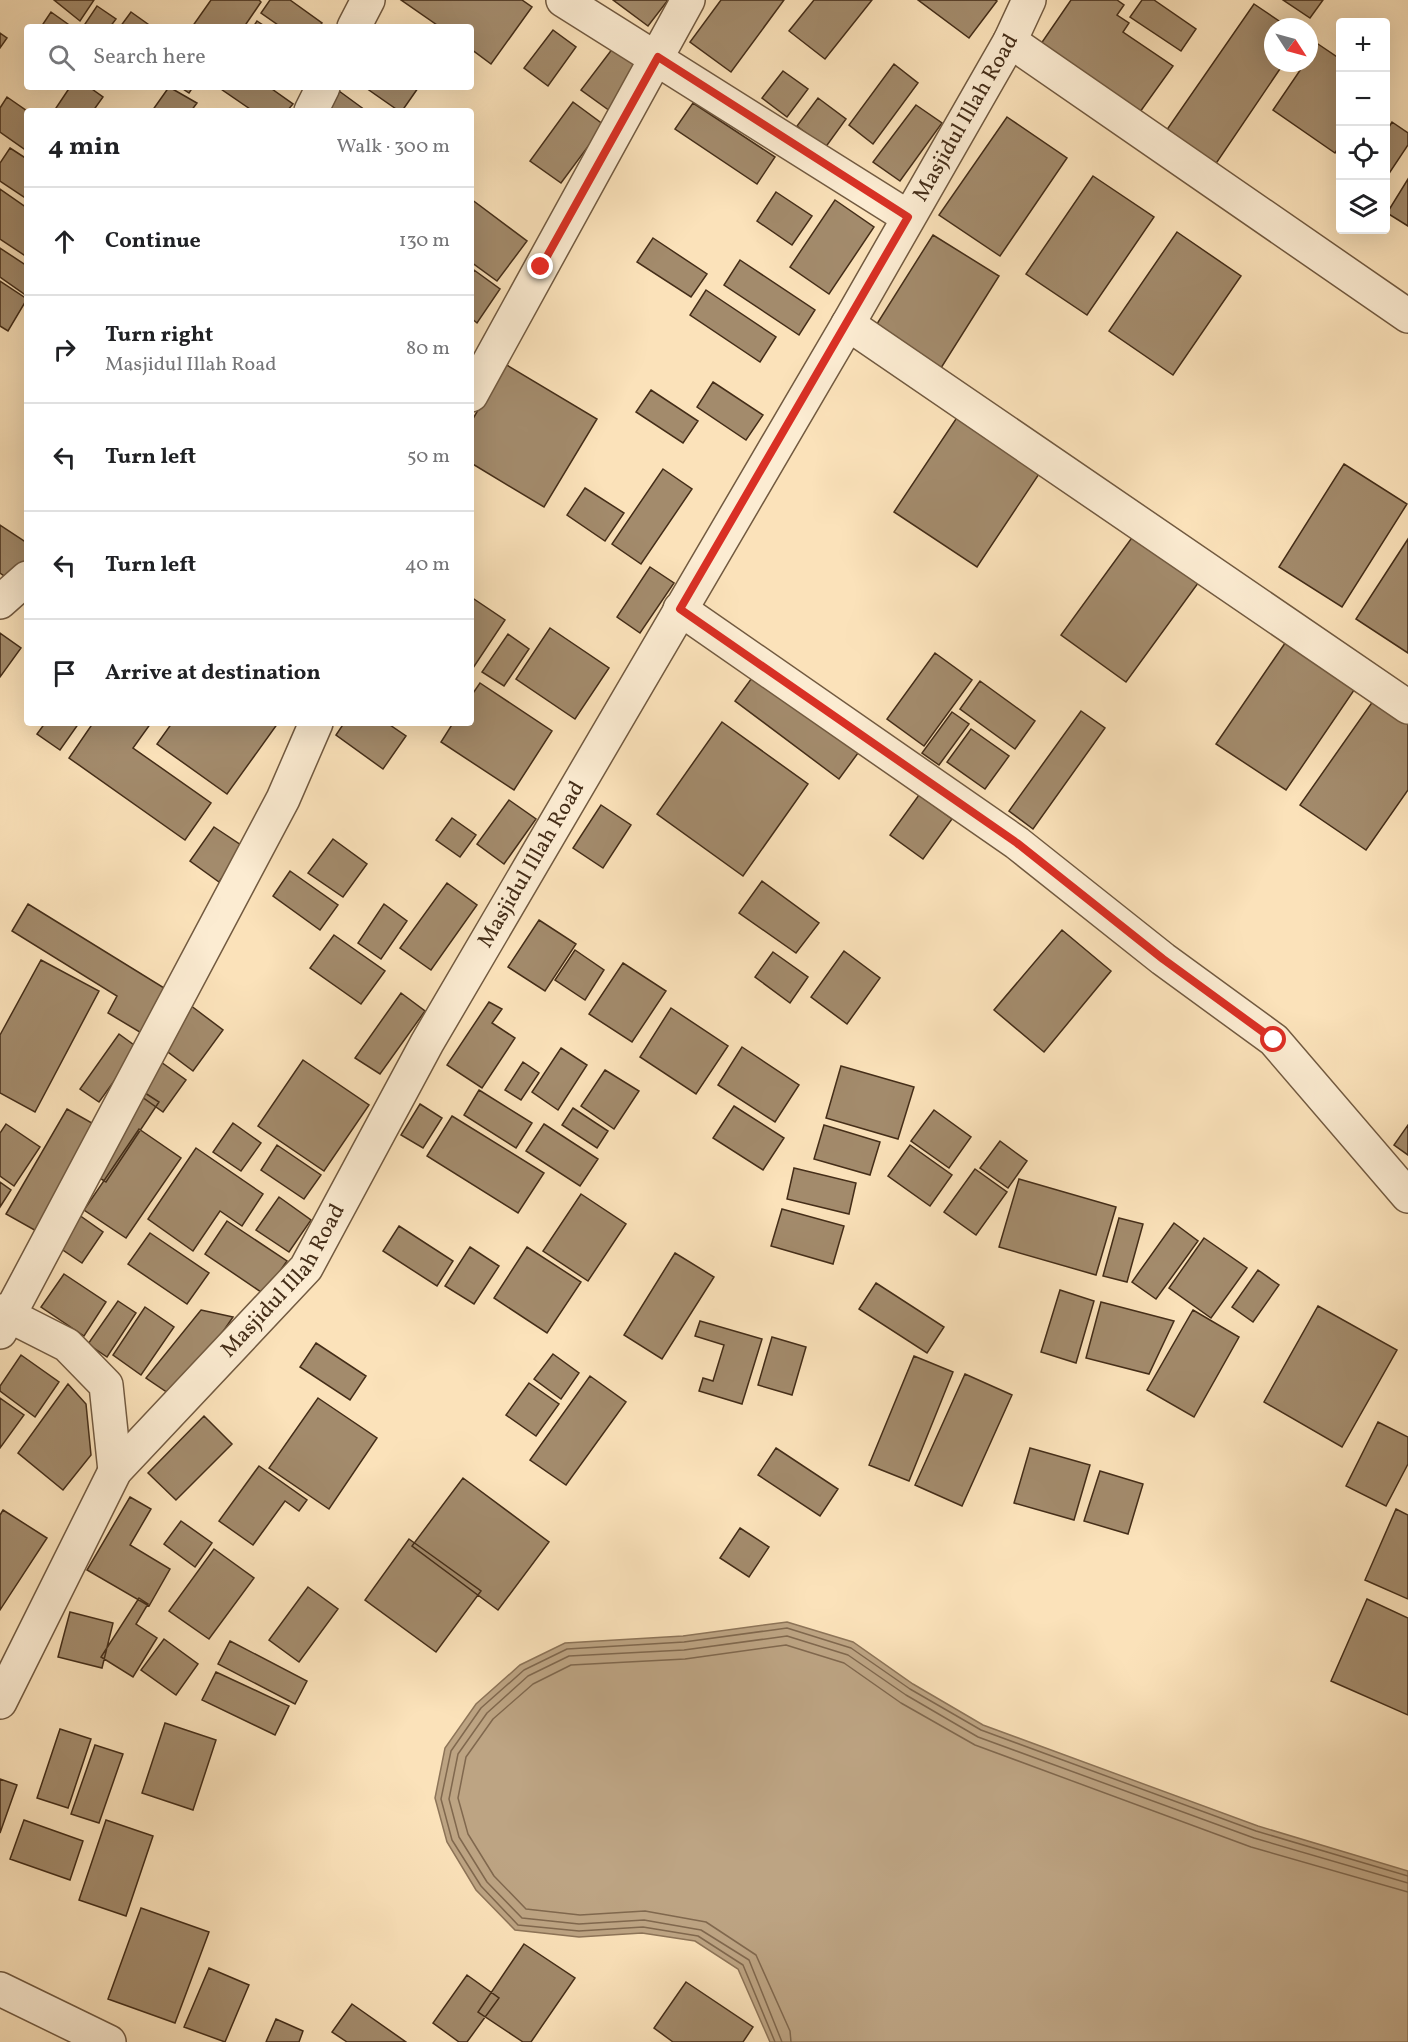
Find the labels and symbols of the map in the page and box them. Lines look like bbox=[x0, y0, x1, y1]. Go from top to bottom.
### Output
north arrow bbox=[1264, 18, 1318, 72]
street label: Masjidul Illah Road bbox=[906, 28, 1026, 207]
route end bbox=[527, 253, 553, 279]
street label: Masjidul Illah Road bbox=[470, 775, 593, 954]
route start bbox=[1260, 1026, 1286, 1052]
street label: Masjidul Illah Road bbox=[214, 1198, 353, 1365]

